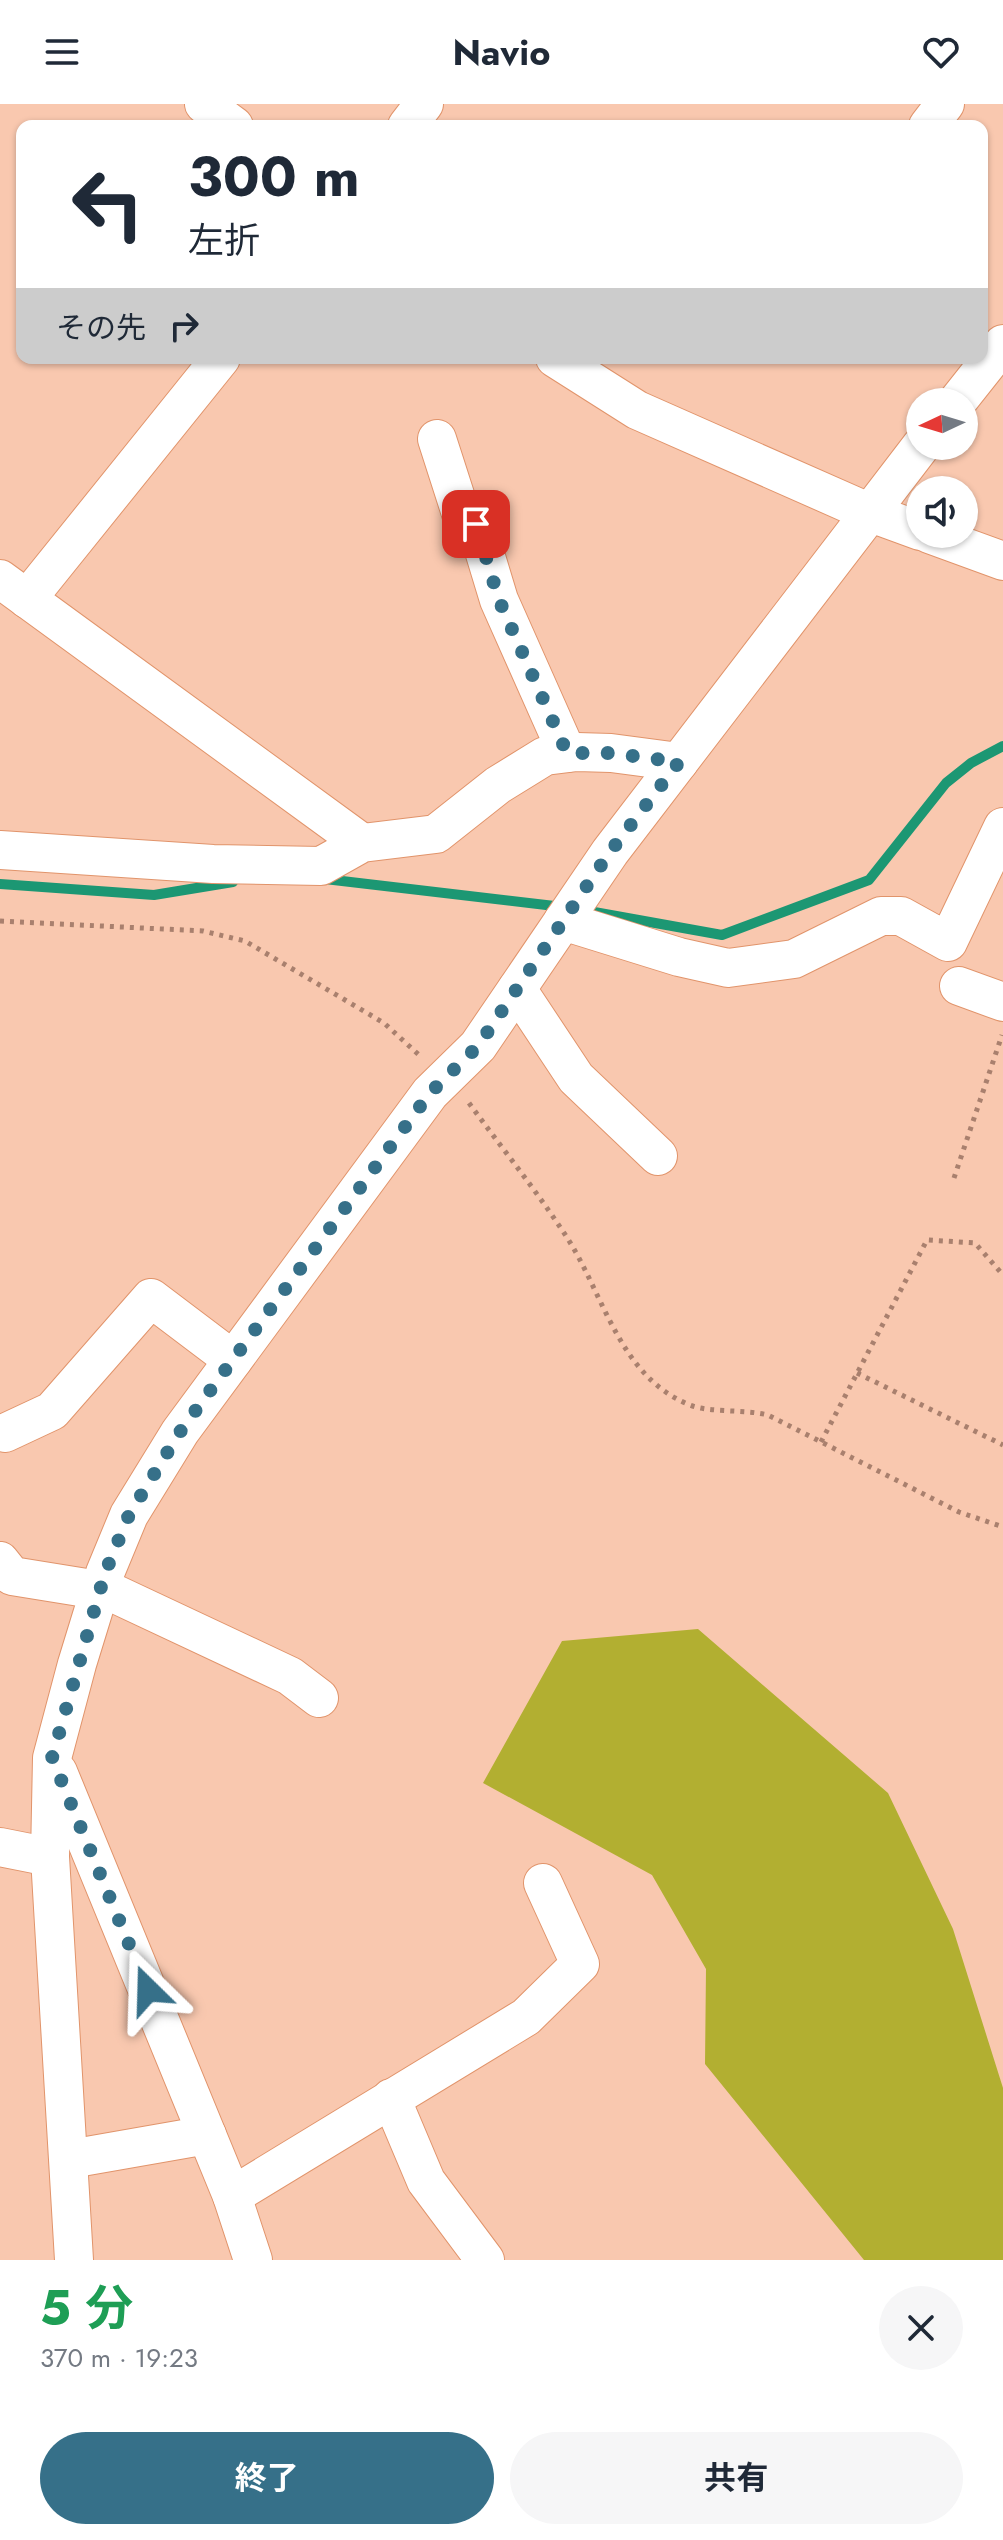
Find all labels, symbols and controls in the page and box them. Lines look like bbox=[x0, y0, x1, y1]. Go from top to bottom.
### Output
text: Navio bbox=[453, 26, 550, 78]
icon: menu bbox=[40, 30, 84, 74]
icon: heart bbox=[919, 30, 963, 74]
text: 300 m bbox=[188, 136, 360, 217]
icon: left bbox=[56, 152, 160, 256]
text: 左折 bbox=[188, 214, 260, 266]
icon: right bbox=[162, 304, 206, 348]
text: その先 bbox=[56, 306, 146, 349]
north arrow bbox=[906, 388, 978, 460]
map controls bbox=[906, 388, 978, 548]
button: sound bbox=[906, 476, 978, 548]
pin bbox=[442, 490, 510, 558]
icon: arrive bbox=[454, 502, 498, 546]
position arrow bbox=[106, 1948, 190, 2032]
text: 5 分 bbox=[40, 2274, 133, 2343]
button: close bbox=[879, 2286, 963, 2370]
text: 370 m · 19:23 bbox=[40, 2339, 198, 2377]
button: 終了 bbox=[40, 2432, 494, 2524]
button: 共有 bbox=[510, 2432, 963, 2524]

